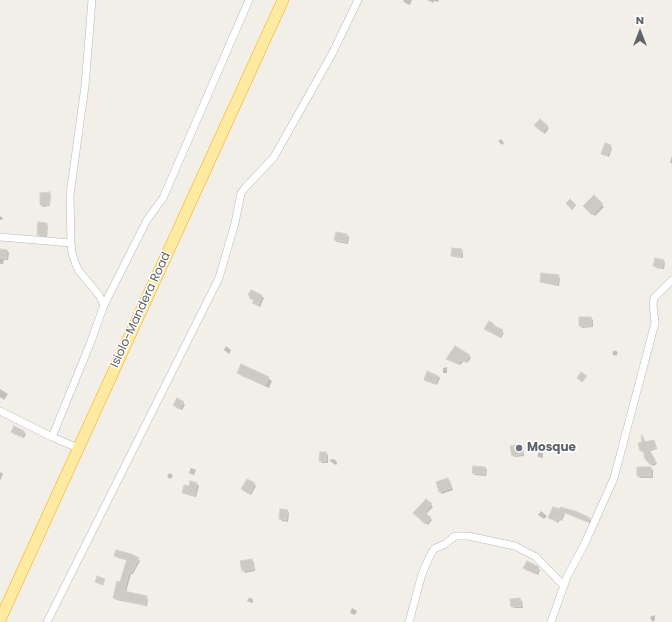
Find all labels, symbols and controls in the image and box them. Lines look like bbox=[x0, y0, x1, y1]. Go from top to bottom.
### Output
north arrow bbox=[620, 12, 660, 52]
text: N bbox=[636, 12, 644, 28]
street label: Isiolo-Mandera Road bbox=[108, 250, 174, 370]
place label: Mosque bbox=[527, 441, 576, 455]
marker: Mosque bbox=[514, 443, 524, 453]

